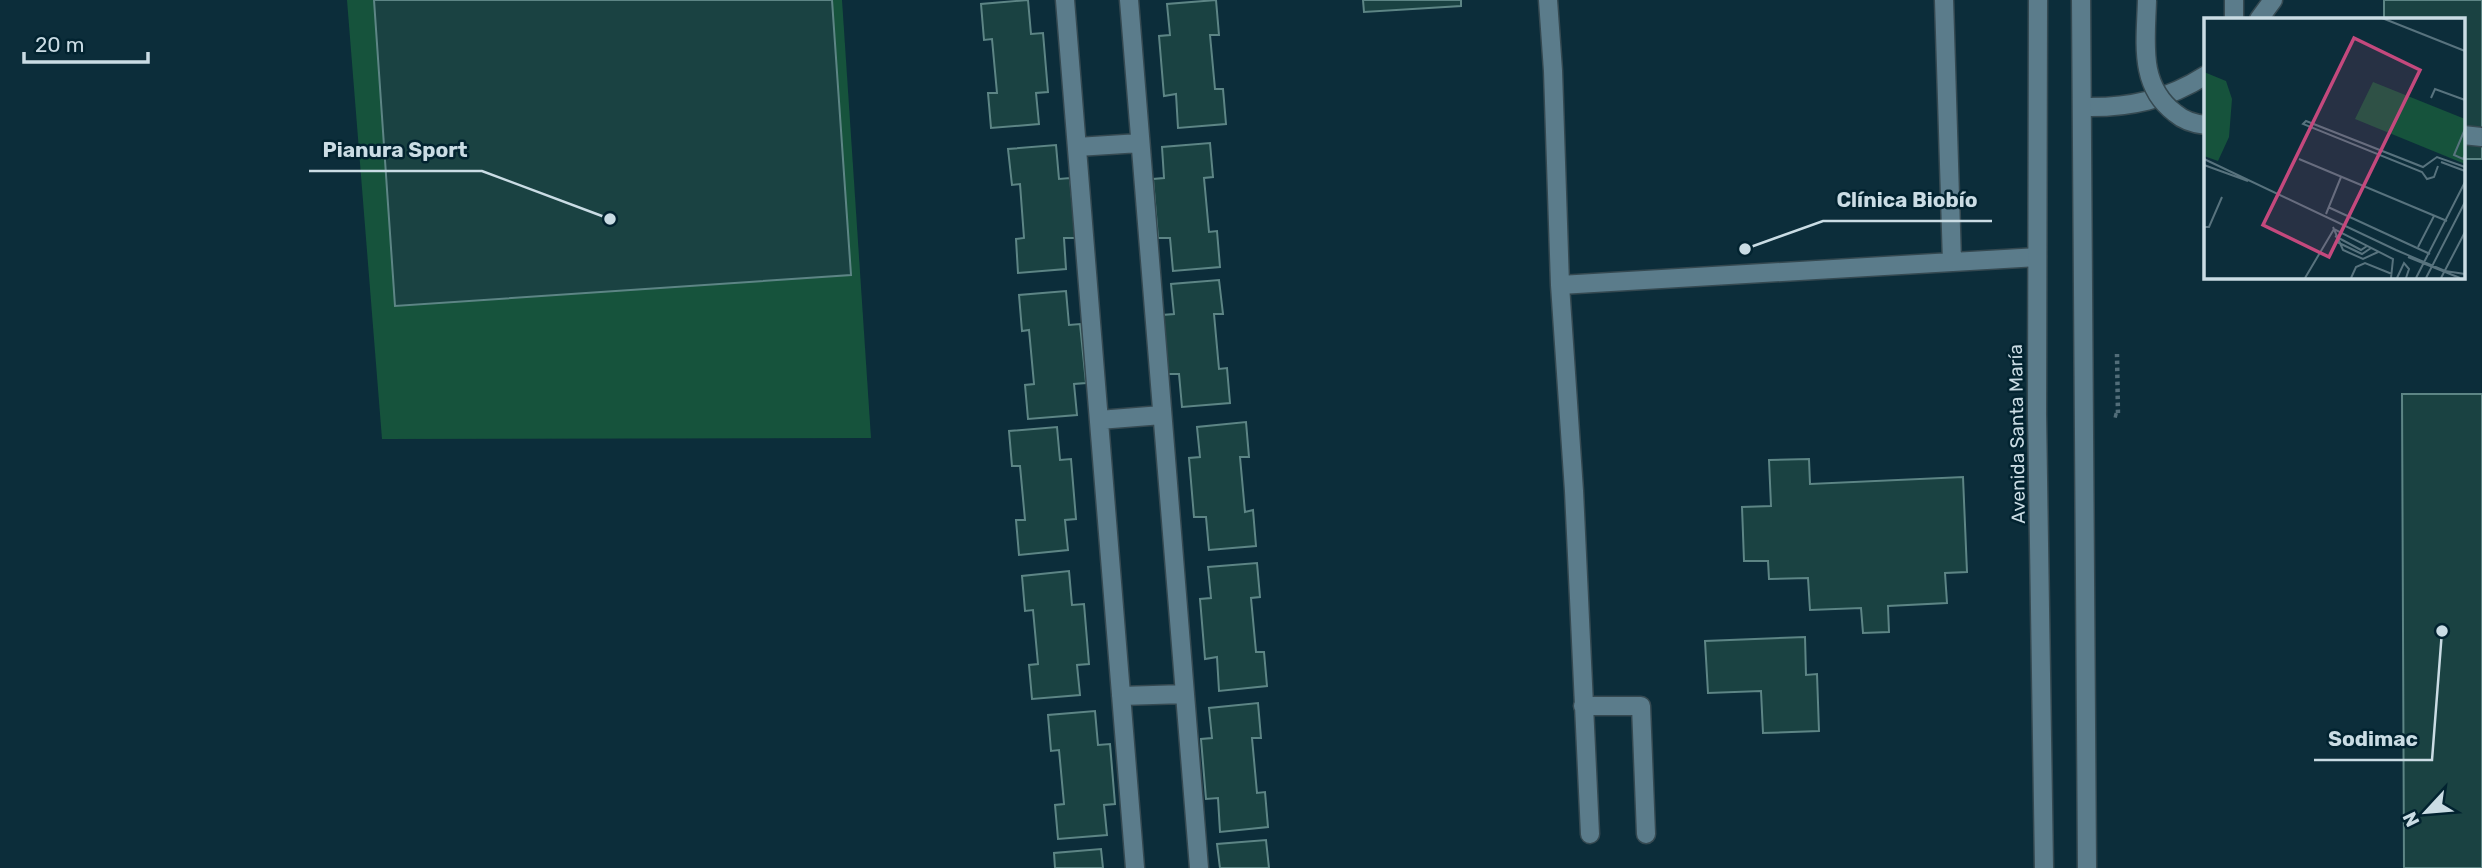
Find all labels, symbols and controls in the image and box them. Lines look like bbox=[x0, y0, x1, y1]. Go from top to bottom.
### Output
inset map bbox=[2204, 18, 2464, 278]
scale bar bbox=[24, 21, 149, 65]
text: 20 m bbox=[35, 32, 84, 57]
callout: Pianura Sport bbox=[309, 129, 482, 171]
text: Pianura Sport bbox=[322, 137, 468, 162]
callout: Clínica Biobío bbox=[1823, 179, 1992, 221]
text: Clínica Biobío bbox=[1836, 187, 1978, 212]
street label: Avenida Santa María bbox=[2004, 344, 2030, 524]
callout: Sodimac bbox=[2314, 718, 2432, 760]
text: Sodimac bbox=[2328, 726, 2418, 751]
north arrow bbox=[2391, 777, 2461, 847]
text: N bbox=[2398, 808, 2425, 830]

